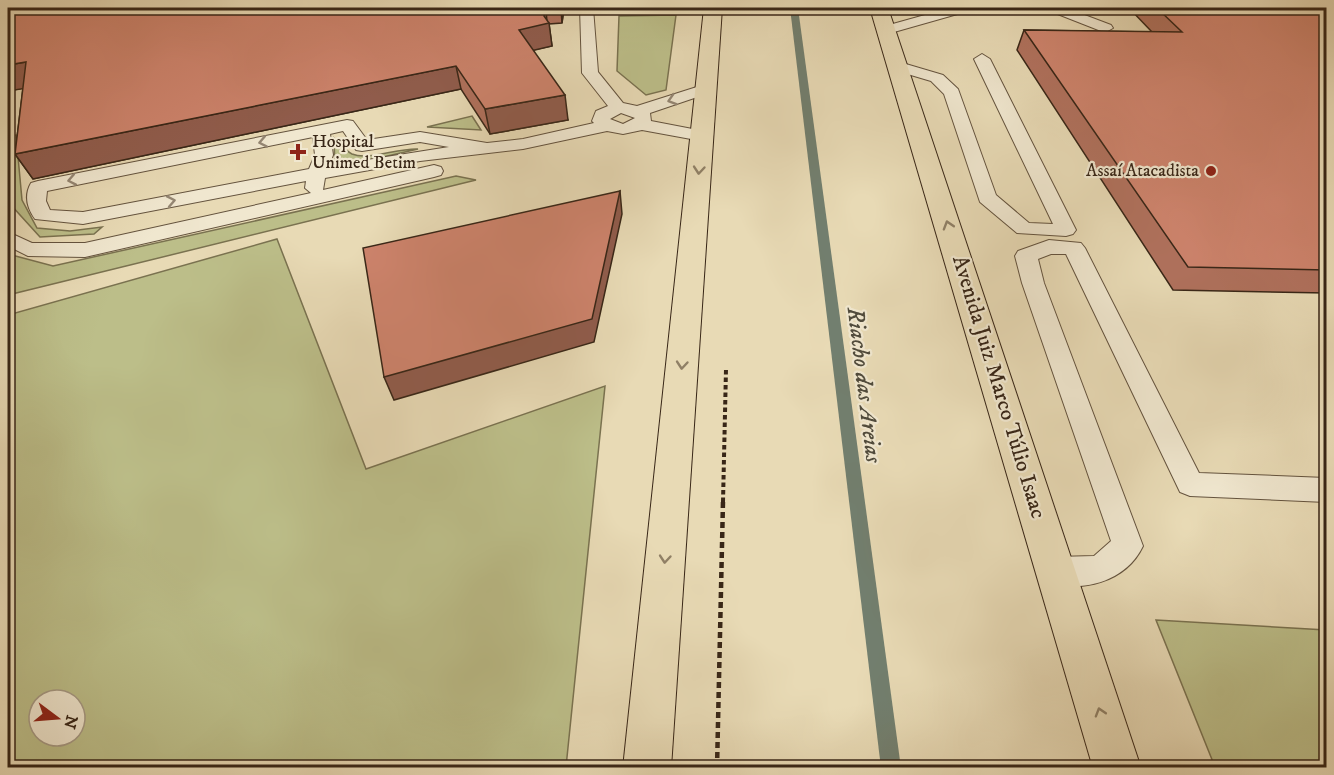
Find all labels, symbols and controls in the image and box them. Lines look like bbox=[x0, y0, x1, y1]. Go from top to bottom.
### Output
one-way arrow bbox=[667, 93, 678, 105]
place label: Hospital Unimed Betim bbox=[312, 131, 416, 174]
one-way arrow bbox=[258, 134, 268, 147]
marker: Hospital Unimed Betim bbox=[289, 143, 307, 161]
place label: Assaí Atacadista bbox=[1086, 160, 1199, 182]
marker: Assaí Atacadista bbox=[1204, 164, 1218, 178]
one-way arrow bbox=[693, 166, 706, 175]
one-way arrow bbox=[67, 173, 77, 186]
one-way arrow bbox=[166, 195, 176, 208]
one-way arrow bbox=[943, 220, 955, 231]
street label: Avenida Juiz Marco Túlio Isaac bbox=[946, 252, 1052, 522]
water label: Riacho das Areias bbox=[839, 304, 889, 465]
one-way arrow bbox=[676, 360, 689, 369]
one-way arrow bbox=[659, 554, 672, 563]
north arrow bbox=[27, 688, 87, 748]
one-way arrow bbox=[1095, 707, 1107, 718]
text: N bbox=[59, 713, 82, 731]

